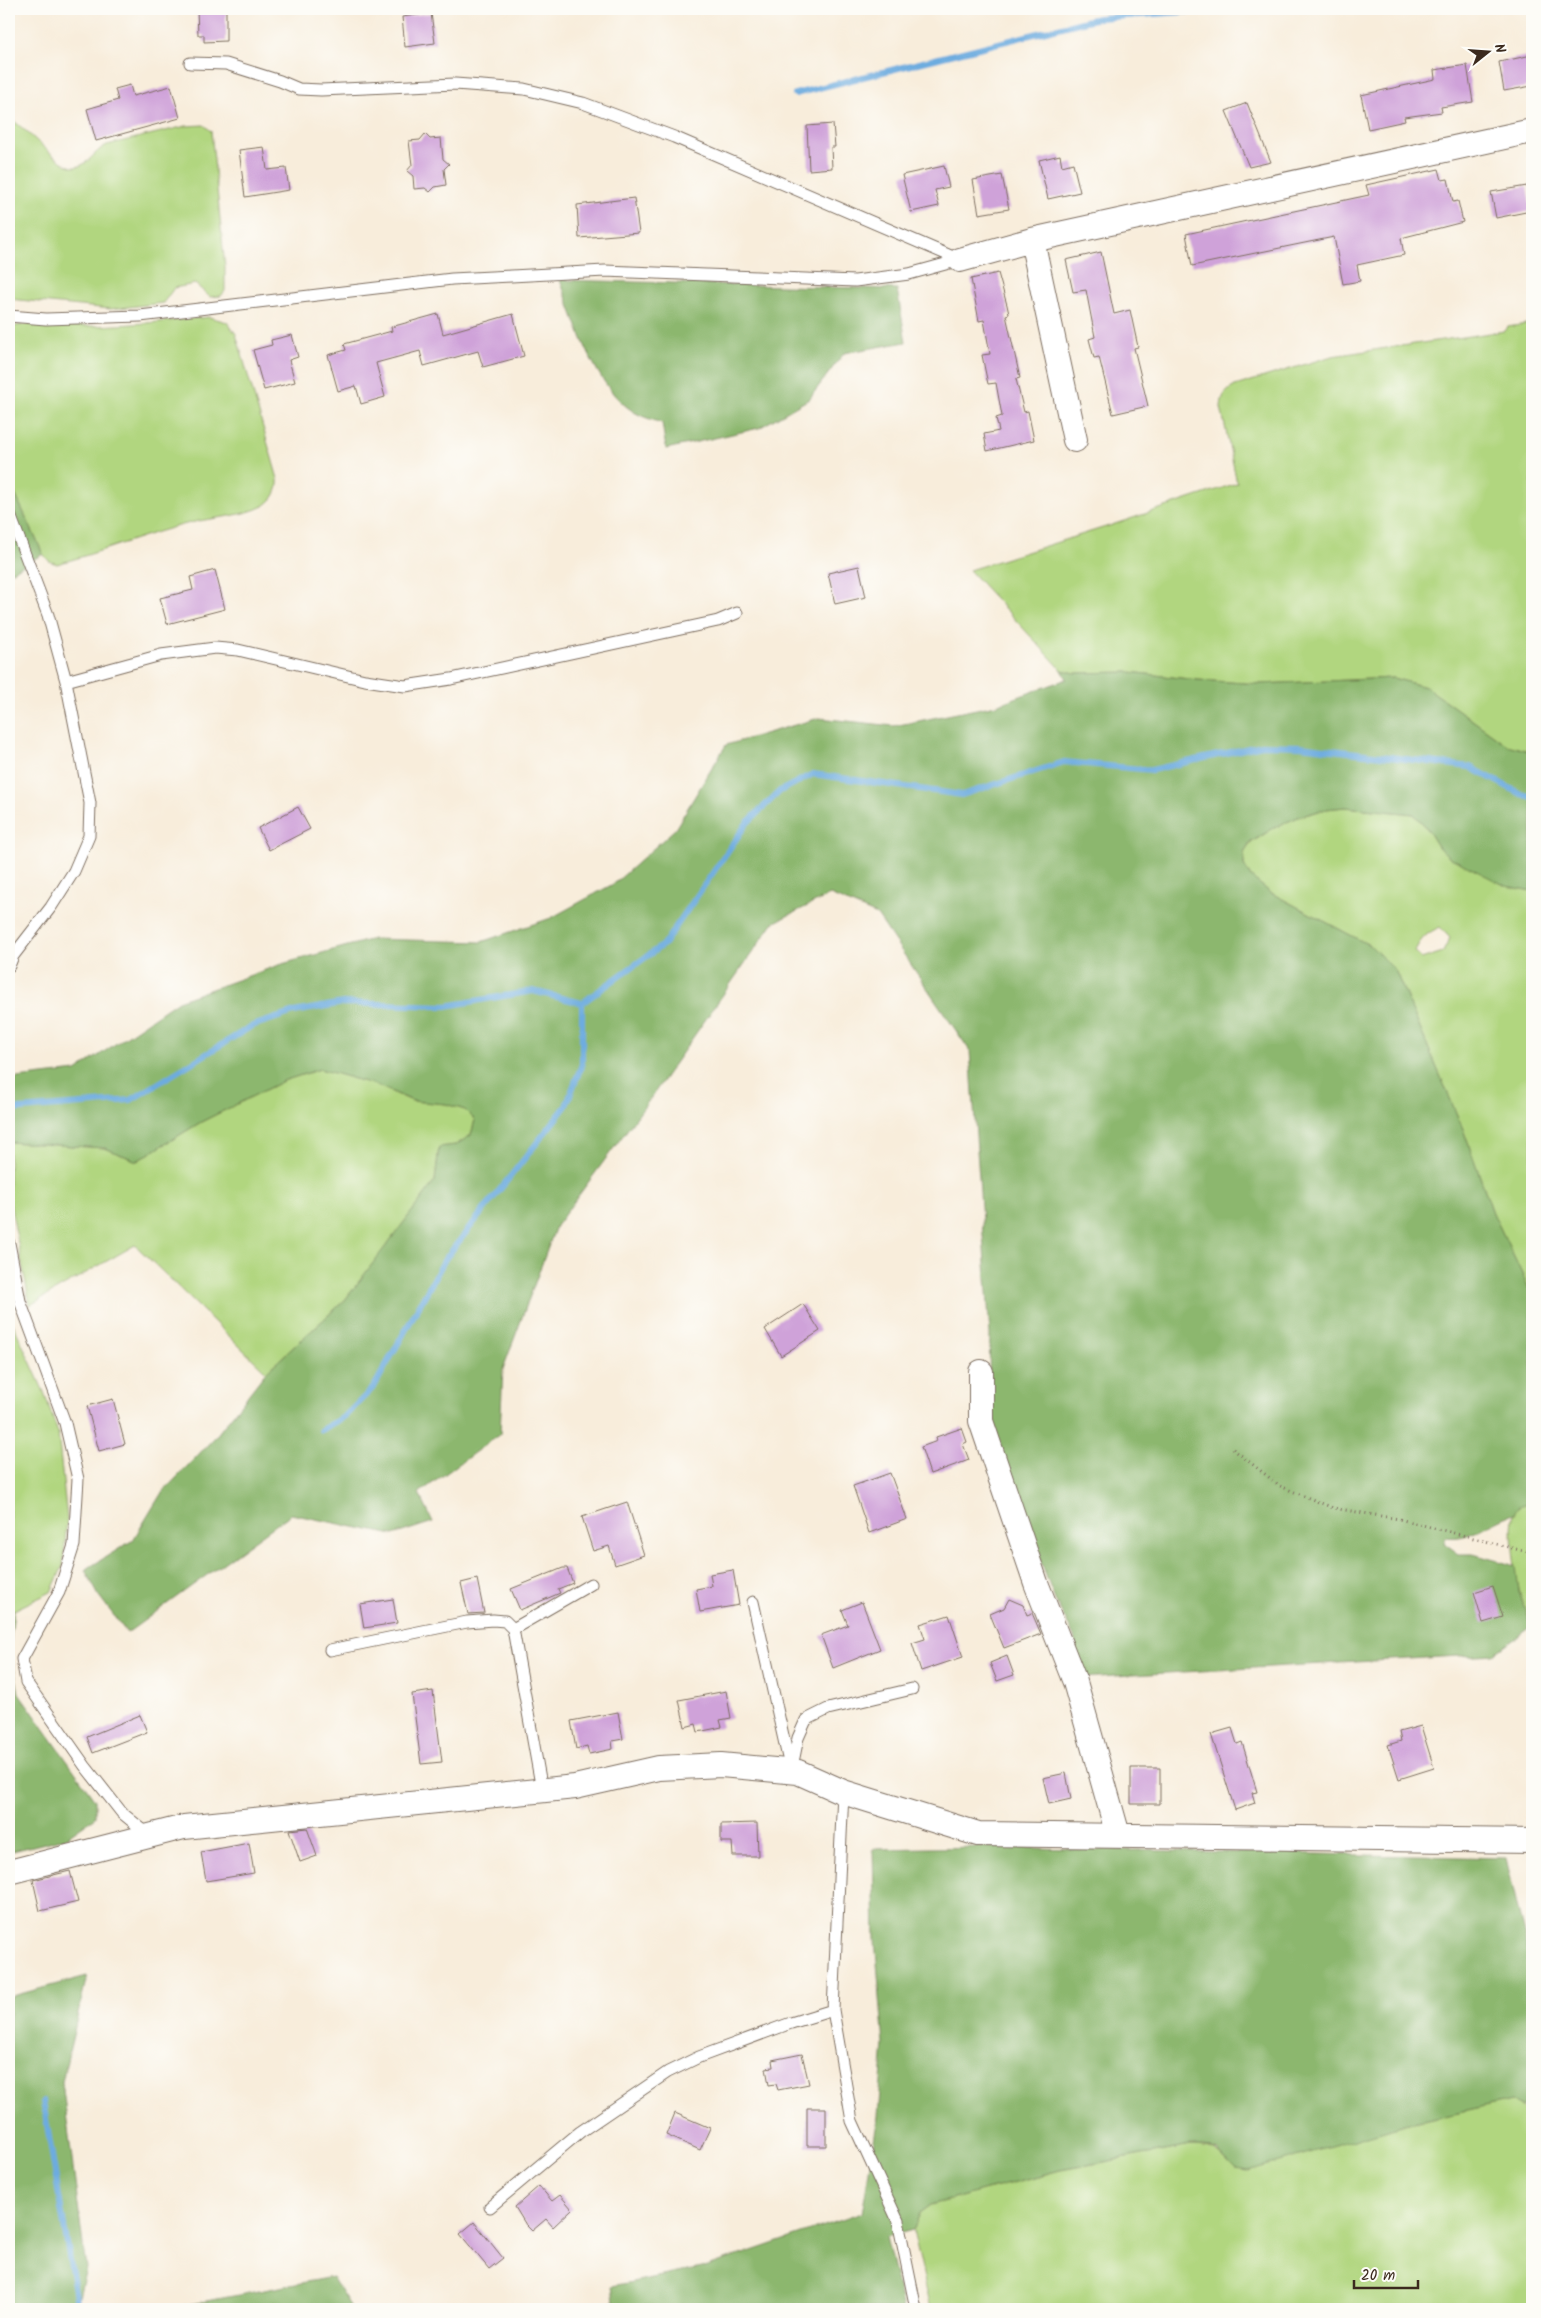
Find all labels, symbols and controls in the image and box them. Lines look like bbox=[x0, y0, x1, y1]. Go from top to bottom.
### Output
north arrow bbox=[1464, 28, 1514, 78]
text: N bbox=[1488, 41, 1511, 56]
scale bar bbox=[1354, 2258, 1417, 2290]
text: 20 m bbox=[1361, 2264, 1395, 2288]

